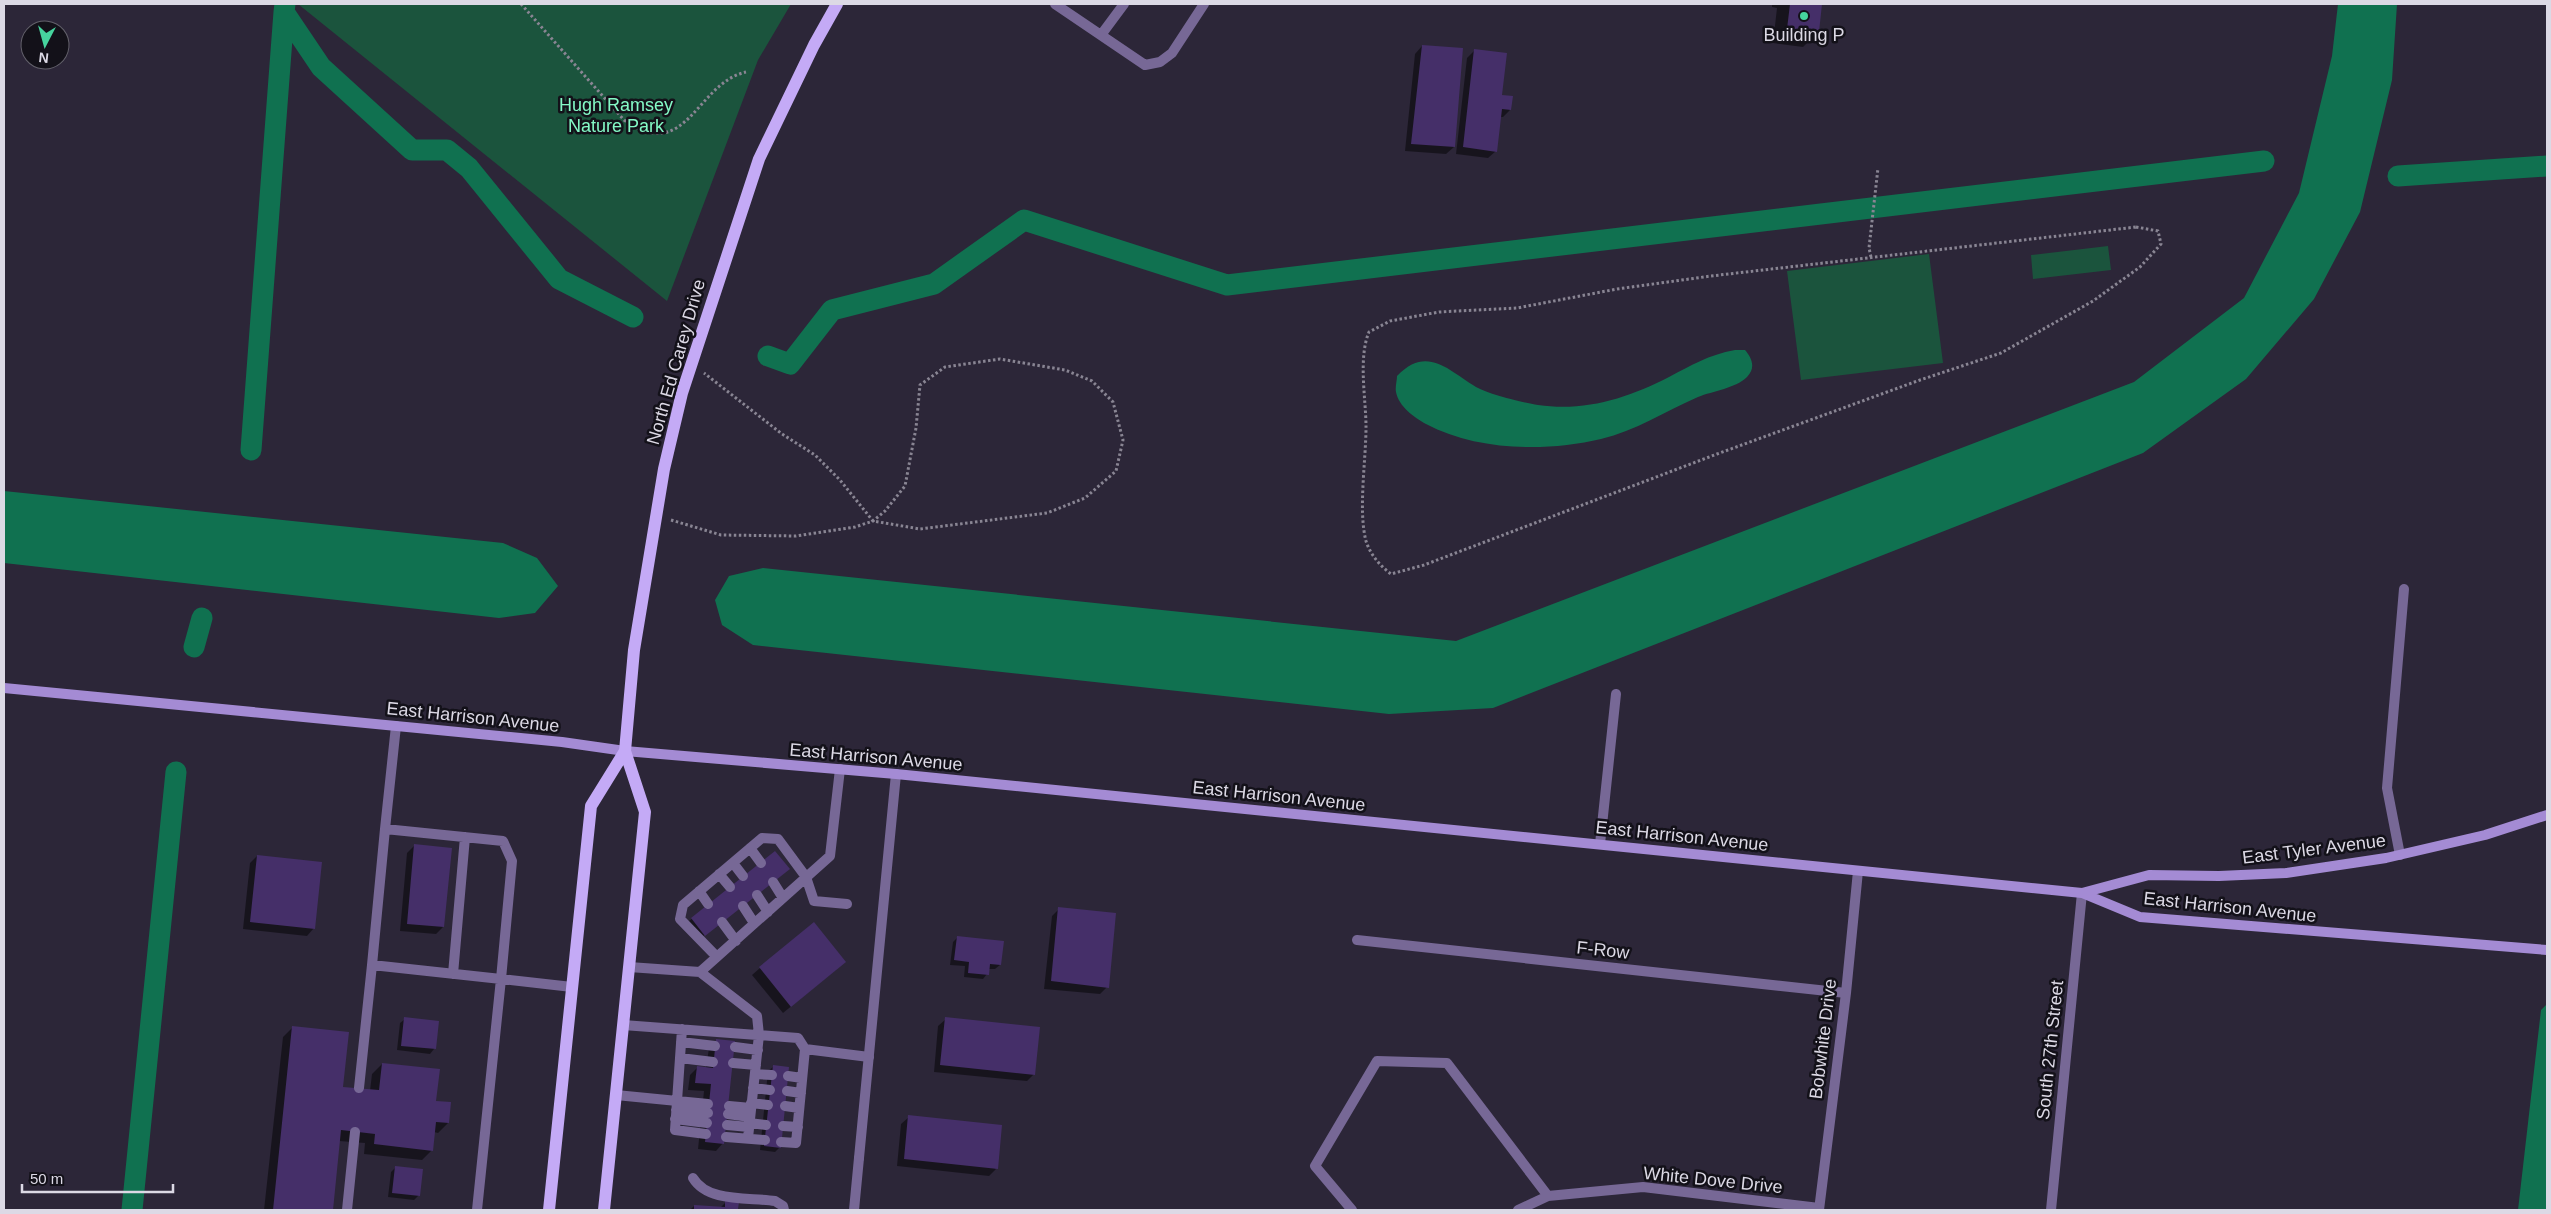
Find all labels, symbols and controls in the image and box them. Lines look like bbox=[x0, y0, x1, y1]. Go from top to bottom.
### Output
marker: Building P bbox=[1798, 10, 1810, 22]
north arrow bbox=[20, 20, 70, 70]
place label: Building P bbox=[1763, 25, 1845, 45]
text: N bbox=[38, 49, 50, 66]
park label: Hugh Ramsey Nature Park bbox=[559, 95, 673, 136]
street label: North Ed Carey Drive bbox=[643, 277, 709, 447]
street label: East Harrison Avenue bbox=[386, 698, 560, 736]
street label: East Harrison Avenue bbox=[789, 739, 963, 775]
street label: East Harrison Avenue bbox=[1192, 777, 1366, 815]
street label: East Harrison Avenue bbox=[1595, 817, 1769, 855]
street label: East Tyler Avenue bbox=[2241, 830, 2387, 868]
street label: East Harrison Avenue bbox=[2143, 888, 2317, 926]
street label: F-Row bbox=[1576, 937, 1631, 963]
street label: Bobwhite Drive bbox=[1806, 978, 1840, 1100]
street label: South 27th Street bbox=[2033, 979, 2067, 1121]
scale bar bbox=[22, 1162, 174, 1194]
street label: White Dove Drive bbox=[1642, 1163, 1784, 1197]
text: 50 m bbox=[30, 1170, 63, 1187]

